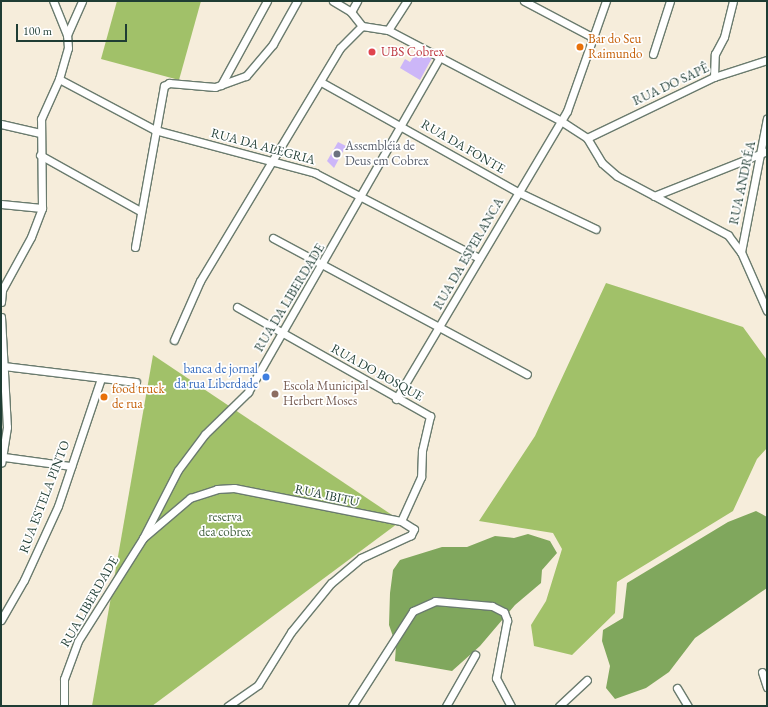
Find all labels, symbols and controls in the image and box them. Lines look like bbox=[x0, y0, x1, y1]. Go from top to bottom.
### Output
scale bar bbox=[18, 16, 129, 42]
text: 100 m bbox=[23, 23, 52, 39]
place label: Bar do Seu Raimundo bbox=[588, 32, 642, 63]
marker: Bar do Seu Raimundo bbox=[575, 42, 585, 52]
place label: UBS Cobrex bbox=[381, 44, 444, 60]
marker: UBS Cobrex bbox=[366, 46, 378, 58]
street label: RUA DO SAPÊ bbox=[630, 61, 712, 109]
street label: RUA DA FONTE bbox=[418, 117, 508, 177]
street label: RUA DA ALEGRIA bbox=[209, 126, 317, 168]
place label: Assembléia de Deus em Cobrex bbox=[345, 139, 428, 170]
street label: RUA ANDRÉA bbox=[727, 140, 759, 226]
marker: Assembléia de Deus em Cobrex bbox=[332, 149, 342, 159]
street label: RUA DA ESPERANCA bbox=[431, 195, 507, 313]
street label: RUA DA LIBERDADE bbox=[252, 241, 328, 355]
street label: RUA DO BOSQUE bbox=[328, 341, 426, 405]
place label: banca de jornal da rua Liberdade bbox=[174, 362, 258, 393]
marker: banca de jornal da rua Liberdade bbox=[261, 372, 271, 382]
place label: Escola Municipal Herbert Moses bbox=[283, 379, 369, 410]
place label: food truck de rua bbox=[112, 382, 165, 413]
marker: Escola Municipal Herbert Moses bbox=[270, 389, 280, 399]
marker: food truck de rua bbox=[99, 392, 109, 402]
street label: RUA ESTELA PINTO bbox=[16, 439, 74, 555]
street label: RUA IBITU bbox=[293, 482, 361, 510]
park label: reserva dea cobrex bbox=[199, 510, 251, 541]
street label: RUA LIBERDADE bbox=[58, 554, 122, 650]

